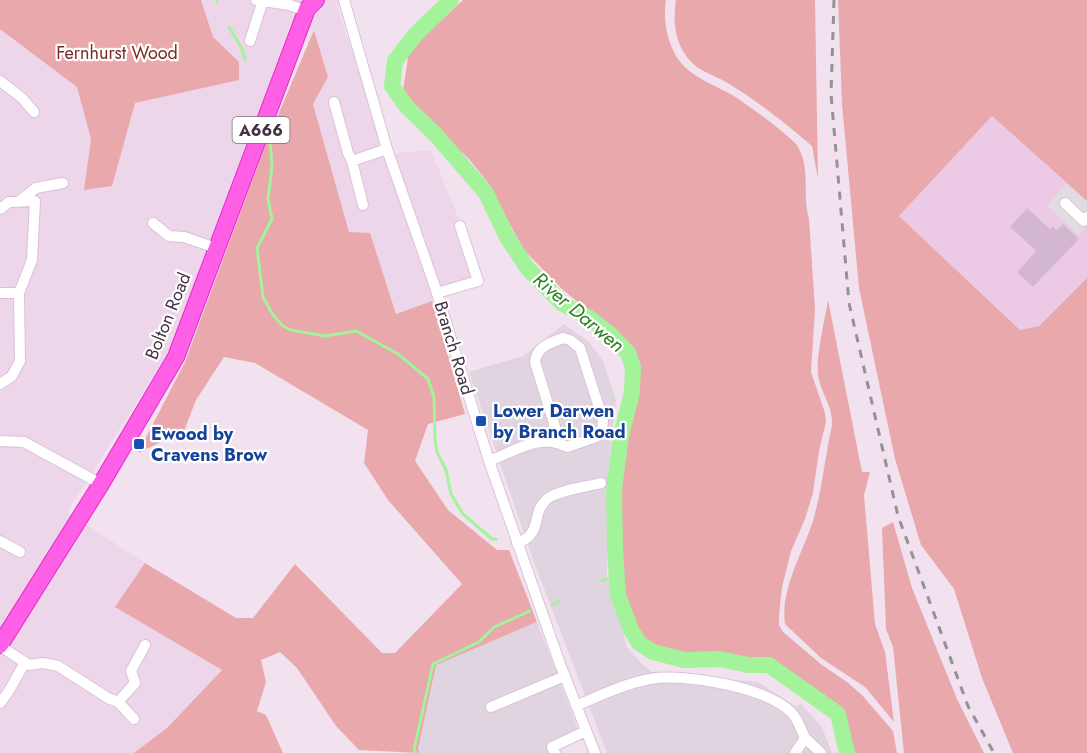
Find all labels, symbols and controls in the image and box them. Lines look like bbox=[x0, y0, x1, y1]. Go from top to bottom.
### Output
park label: Fernhurst Wood bbox=[56, 40, 178, 66]
road number: A666 bbox=[232, 117, 290, 143]
water label: River Darwen bbox=[527, 265, 631, 359]
street label: Bolton Road bbox=[139, 269, 197, 363]
street label: Branch Road bbox=[427, 298, 481, 398]
place label: Lower Darwen by Branch Road bbox=[493, 398, 626, 445]
marker: Lower Darwen by Branch Road bbox=[474, 414, 488, 428]
place label: Ewood by Cravens Brow bbox=[151, 421, 268, 468]
marker: Ewood by Cravens Brow bbox=[132, 437, 146, 451]

